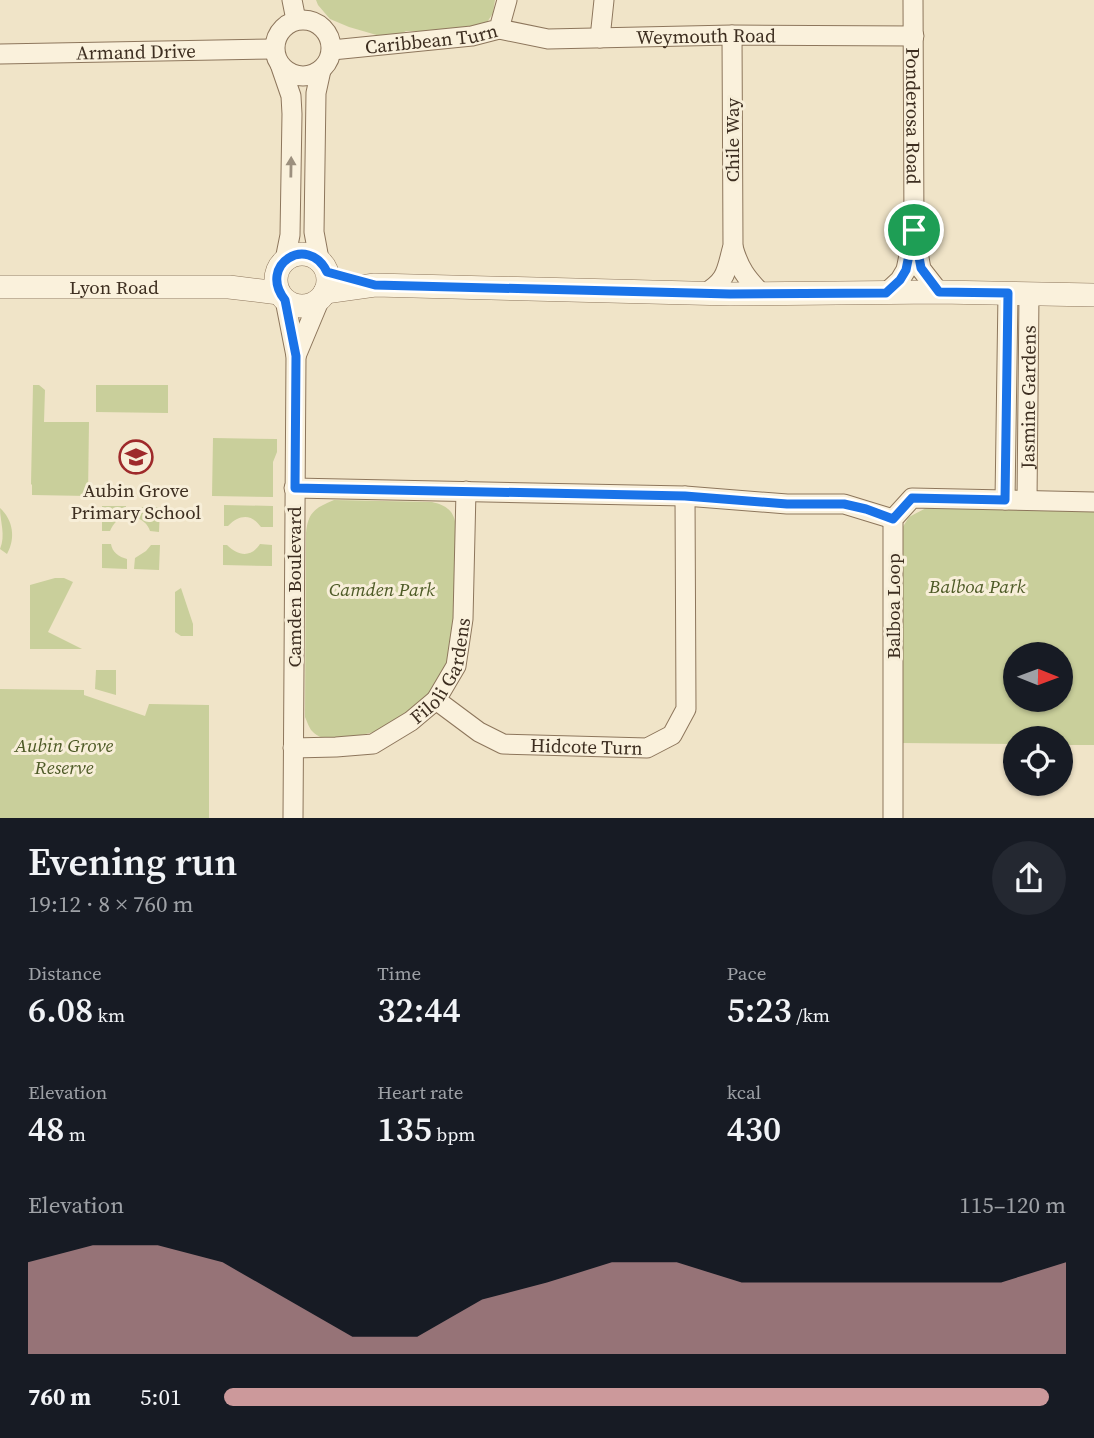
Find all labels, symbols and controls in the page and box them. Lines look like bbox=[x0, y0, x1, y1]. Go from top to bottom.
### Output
street label: Caribbean Turn bbox=[364, 17, 500, 60]
street label: Weymouth Road bbox=[636, 22, 776, 50]
street label: Armand Drive bbox=[76, 37, 196, 66]
street label: Ponderosa Road bbox=[900, 47, 927, 185]
street label: Chile Way bbox=[719, 98, 745, 182]
one-way arrow bbox=[285, 156, 297, 178]
pin bbox=[884, 200, 944, 260]
icon: arrive bbox=[895, 211, 933, 249]
street label: Lyon Road bbox=[69, 274, 159, 300]
street label: Jasmine Gardens bbox=[1014, 325, 1042, 470]
school or university icon: Aubin Grove Primary School bbox=[117, 438, 155, 476]
place label: Aubin Grove Primary School bbox=[71, 477, 201, 525]
street label: Camden Boulevard bbox=[281, 506, 307, 668]
street label: Balboa Loop bbox=[880, 553, 906, 659]
park label: Balboa Park bbox=[928, 573, 1025, 599]
park label: Camden Park bbox=[329, 576, 435, 602]
street label: Filoli Gardens bbox=[404, 616, 476, 730]
north arrow bbox=[1003, 642, 1073, 712]
map controls bbox=[1003, 642, 1073, 796]
button: locate bbox=[1003, 726, 1073, 796]
park label: Aubin Grove Reserve bbox=[14, 732, 114, 780]
street label: Hidcote Turn bbox=[530, 732, 643, 761]
text: Evening run bbox=[28, 836, 237, 888]
button: share bbox=[992, 841, 1066, 915]
text: 19:12 · 8 × 760 m bbox=[28, 888, 194, 920]
text: Distance bbox=[28, 960, 102, 986]
text: Time bbox=[377, 960, 421, 986]
text: Pace bbox=[727, 960, 766, 986]
text: 6.08 bbox=[28, 986, 93, 1034]
text: 32:44 bbox=[377, 986, 461, 1034]
text: 5:23 bbox=[727, 986, 792, 1034]
text: km bbox=[93, 1002, 125, 1028]
text: /km bbox=[792, 1002, 830, 1028]
text: Elevation bbox=[28, 1079, 107, 1105]
text: Heart rate bbox=[377, 1079, 463, 1105]
text: kcal bbox=[727, 1079, 761, 1105]
text: 48 bbox=[28, 1105, 64, 1153]
text: 135 bbox=[377, 1105, 432, 1153]
text: 430 bbox=[727, 1105, 781, 1153]
text: m bbox=[64, 1121, 86, 1147]
text: bpm bbox=[432, 1121, 475, 1147]
text: Elevation bbox=[28, 1189, 124, 1221]
text: 115–120 m bbox=[959, 1189, 1066, 1221]
text: 760 m bbox=[28, 1381, 91, 1413]
text: 5:01 bbox=[140, 1381, 181, 1413]

